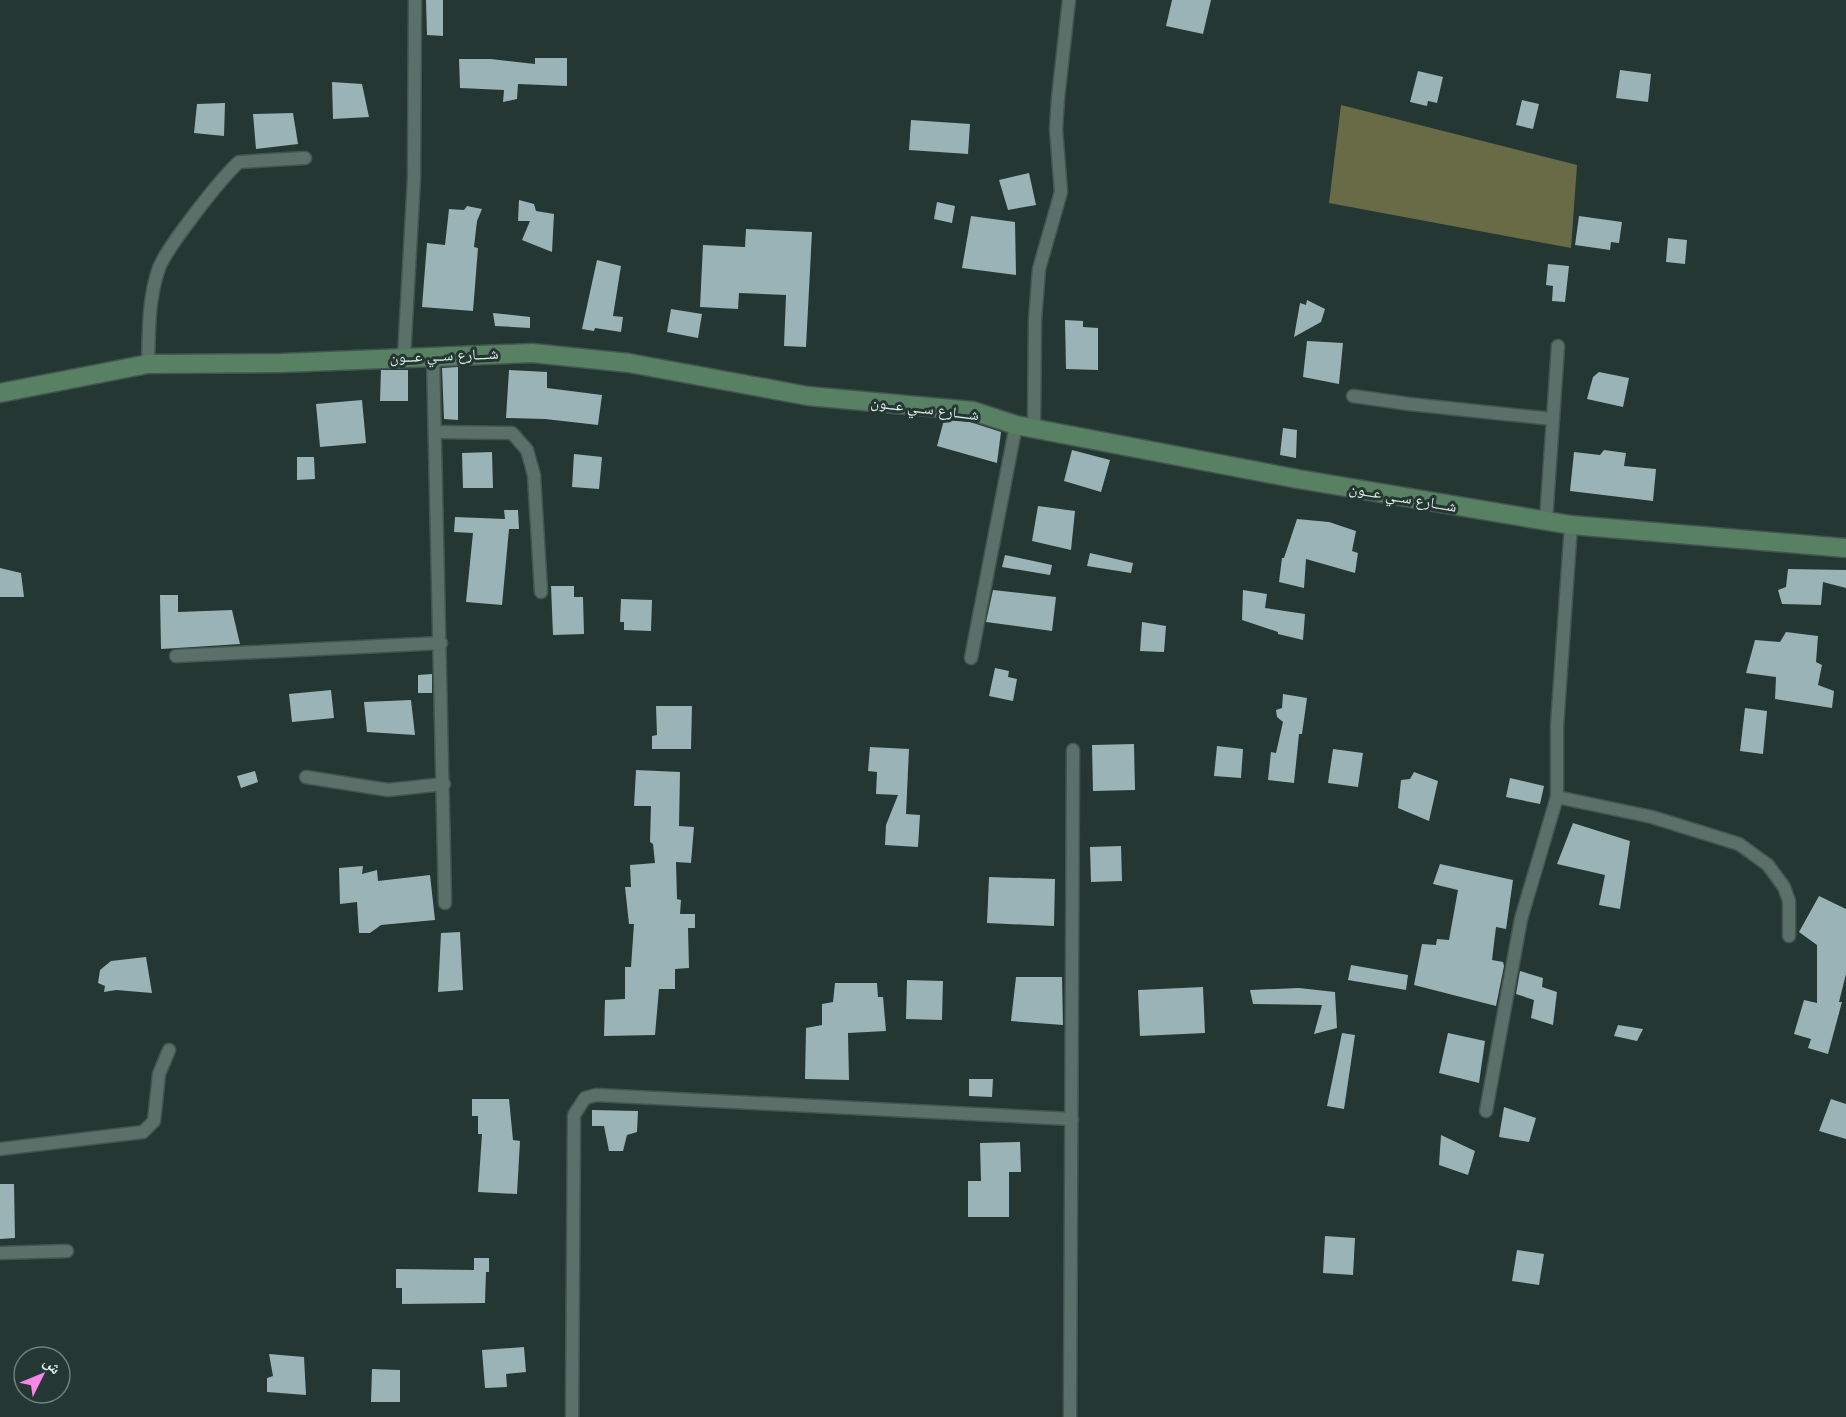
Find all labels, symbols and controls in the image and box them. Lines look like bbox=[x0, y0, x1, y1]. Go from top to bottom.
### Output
street label: شــــارع ســي عـــون bbox=[389, 345, 499, 369]
street label: شــــارع ســي عـــون bbox=[870, 393, 980, 427]
street label: شــــارع ســي عـــون bbox=[1347, 479, 1458, 519]
north arrow bbox=[12, 1345, 72, 1405]
text: ش bbox=[40, 1353, 65, 1378]

